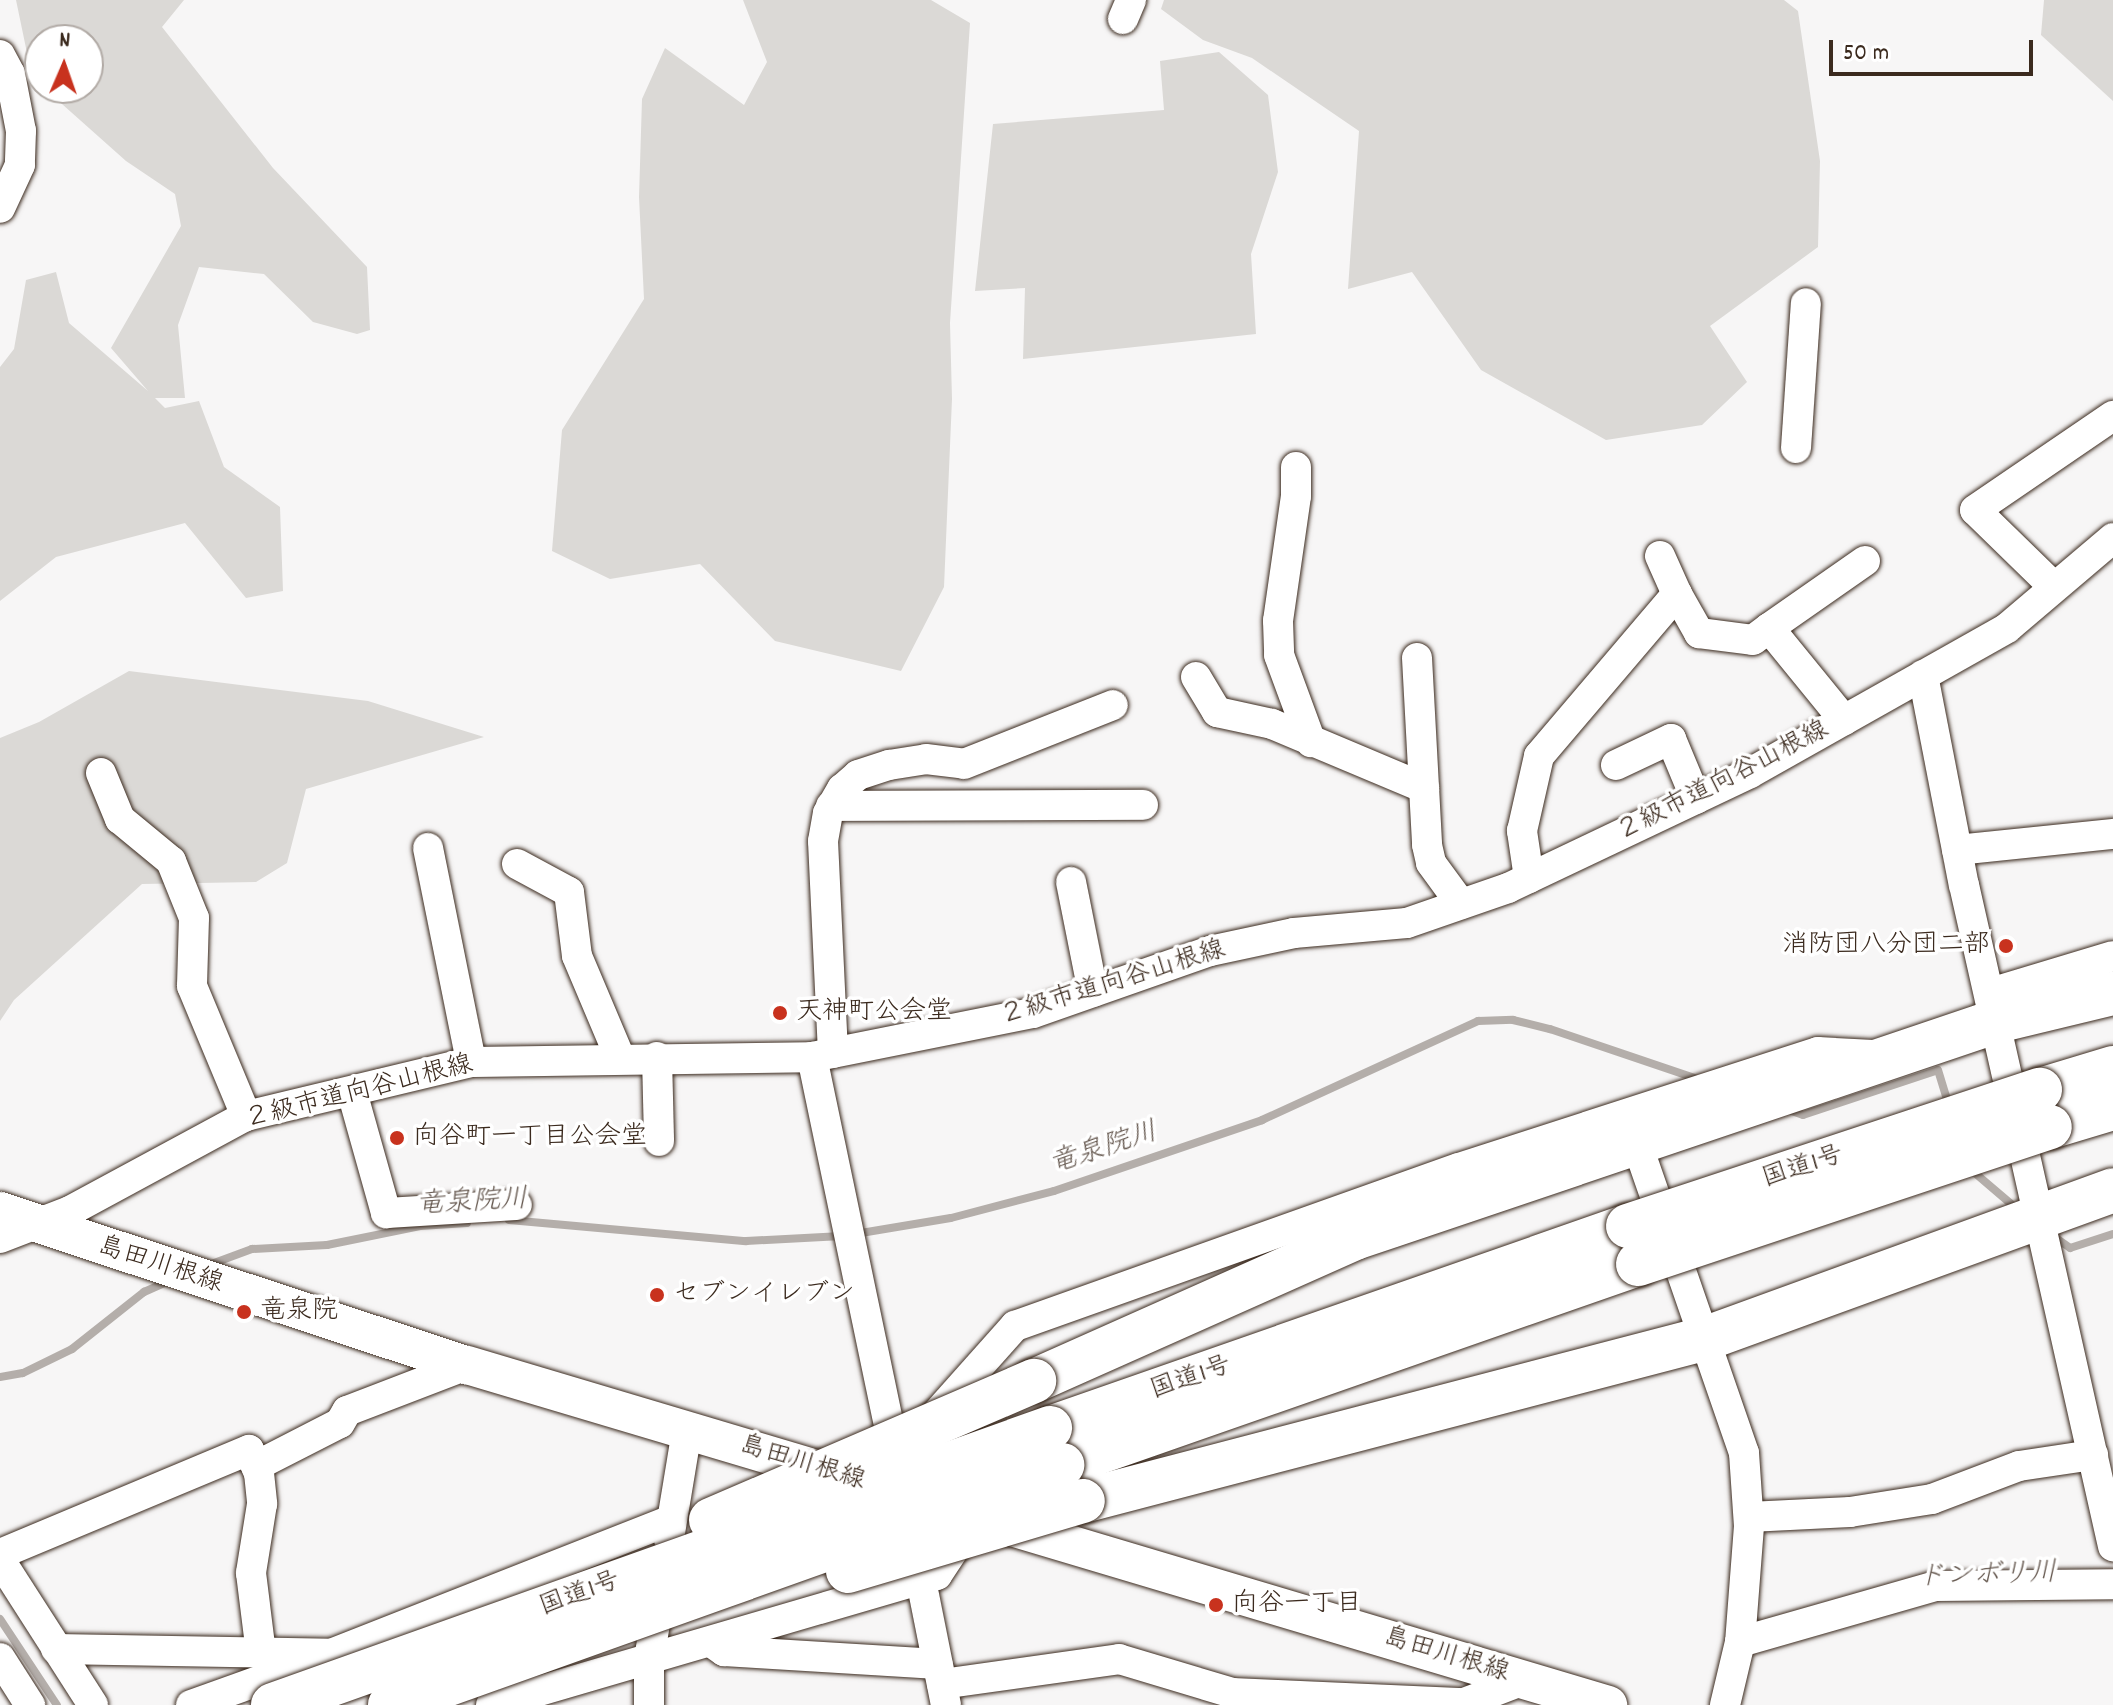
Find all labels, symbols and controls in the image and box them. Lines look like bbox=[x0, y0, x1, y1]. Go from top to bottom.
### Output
north arrow bbox=[24, 24, 104, 104]
scale bar bbox=[1833, 24, 2037, 74]
text: N bbox=[59, 26, 71, 57]
text: 50 m bbox=[1843, 37, 1889, 71]
street label: ２級市道向谷山根線 bbox=[1612, 715, 1834, 849]
place label: 消防団八分団二部 bbox=[1782, 930, 1990, 962]
street label: ２級市道向谷山根線 bbox=[997, 935, 1229, 1033]
marker: 消防団八分団二部 bbox=[1997, 937, 2015, 955]
place label: 天神町公会堂 bbox=[796, 997, 952, 1029]
marker: 天神町公会堂 bbox=[771, 1004, 789, 1022]
street label: ２級市道向谷山根線 bbox=[242, 1050, 476, 1136]
water label: 竜泉院川 bbox=[1046, 1117, 1162, 1183]
place label: 向谷町一丁目公会堂 bbox=[413, 1122, 647, 1154]
marker: 向谷町一丁目公会堂 bbox=[388, 1129, 406, 1147]
street label: 国道1号 bbox=[1758, 1140, 1848, 1196]
water label: 竜泉院川 bbox=[415, 1184, 529, 1224]
street label: 島田川根線 bbox=[93, 1231, 227, 1301]
place label: セブンイレブン bbox=[673, 1279, 855, 1311]
marker: セブンイレブン bbox=[648, 1286, 666, 1304]
place label: 竜泉院 bbox=[260, 1296, 338, 1328]
marker: 竜泉院 bbox=[235, 1303, 253, 1321]
street label: 国道1号 bbox=[1146, 1351, 1236, 1407]
street label: 島田川根線 bbox=[735, 1430, 869, 1498]
water label: ドンボリ川 bbox=[1916, 1558, 2058, 1596]
street label: 国道1号 bbox=[535, 1566, 625, 1624]
place label: 向谷一丁目 bbox=[1232, 1589, 1362, 1621]
marker: 向谷一丁目 bbox=[1207, 1596, 1225, 1614]
street label: 島田川根線 bbox=[1379, 1622, 1513, 1690]

